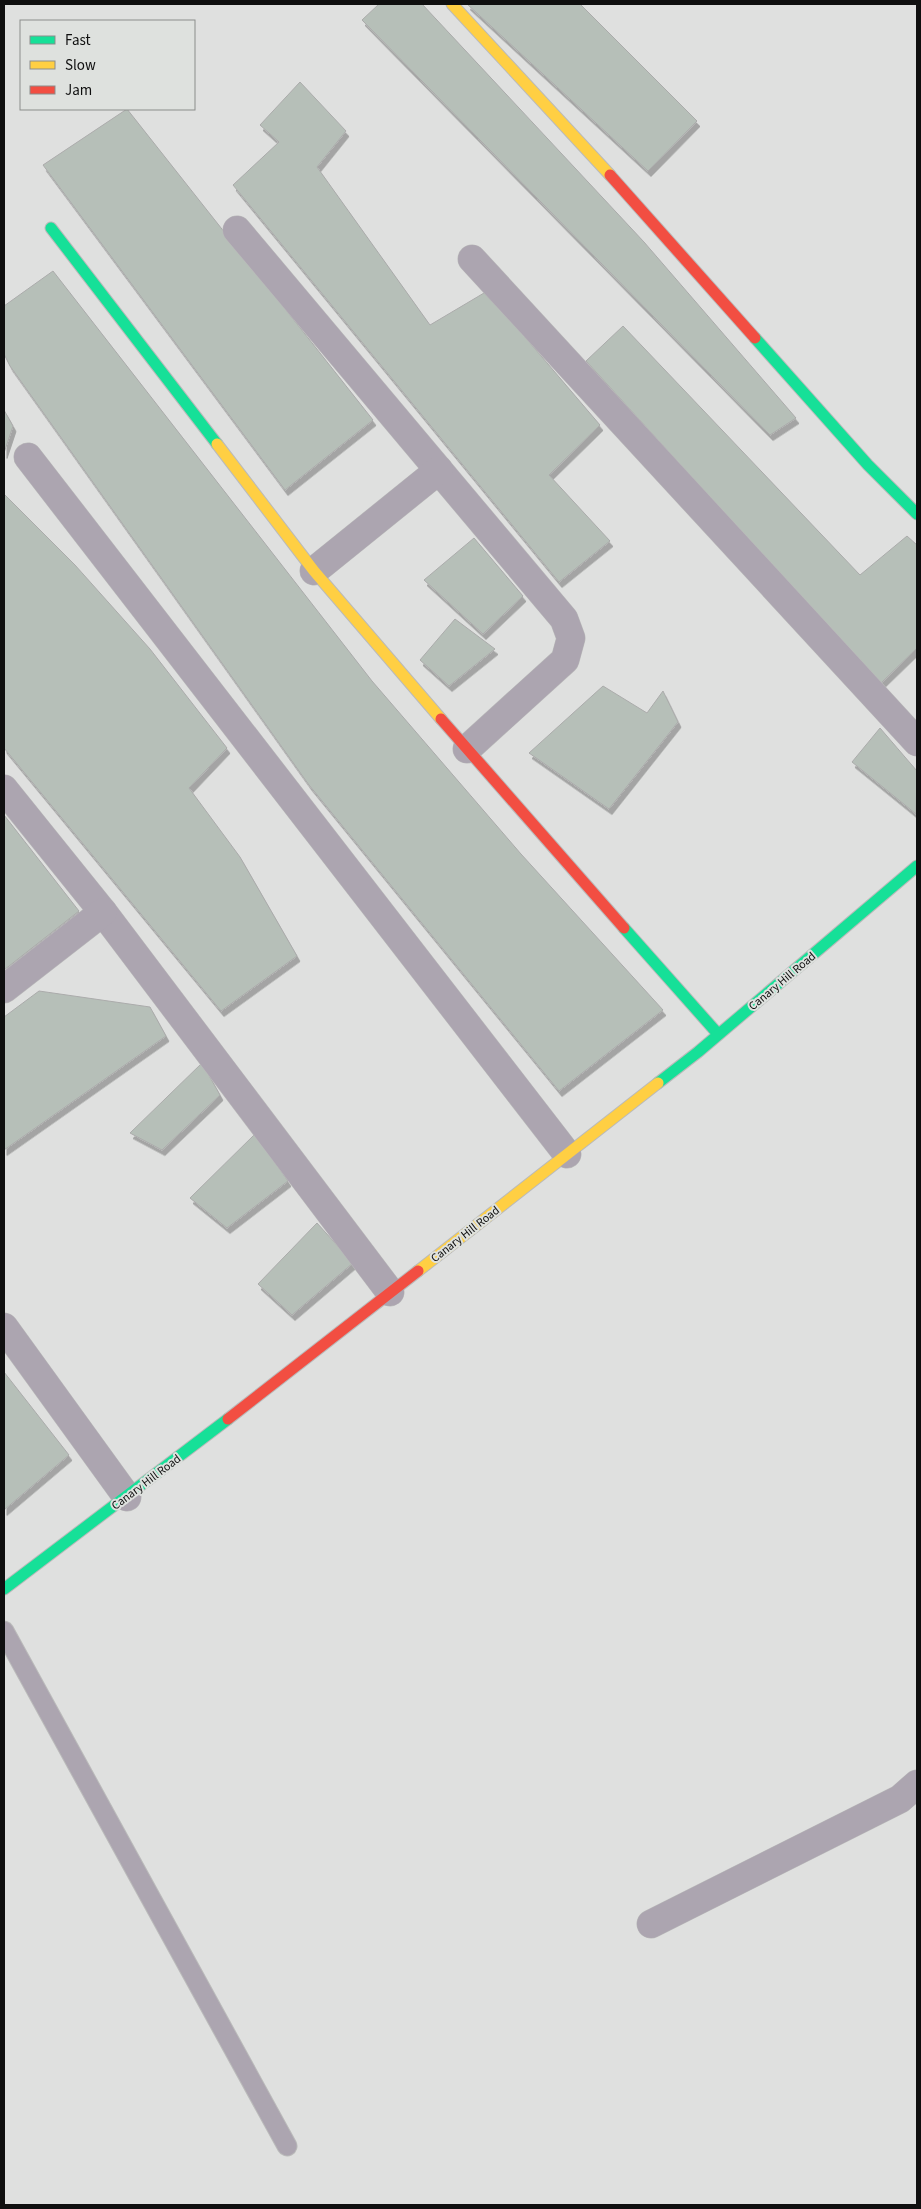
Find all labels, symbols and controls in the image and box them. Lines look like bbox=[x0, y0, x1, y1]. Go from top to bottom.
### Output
legend bbox=[20, 20, 195, 110]
text: Fast bbox=[65, 30, 91, 51]
text: Slow bbox=[65, 55, 96, 76]
text: Jam bbox=[65, 80, 92, 101]
street label: Canary Hill Road bbox=[745, 948, 820, 1015]
street label: Canary Hill Road bbox=[427, 1202, 503, 1267]
street label: Canary Hill Road bbox=[108, 1451, 185, 1514]

